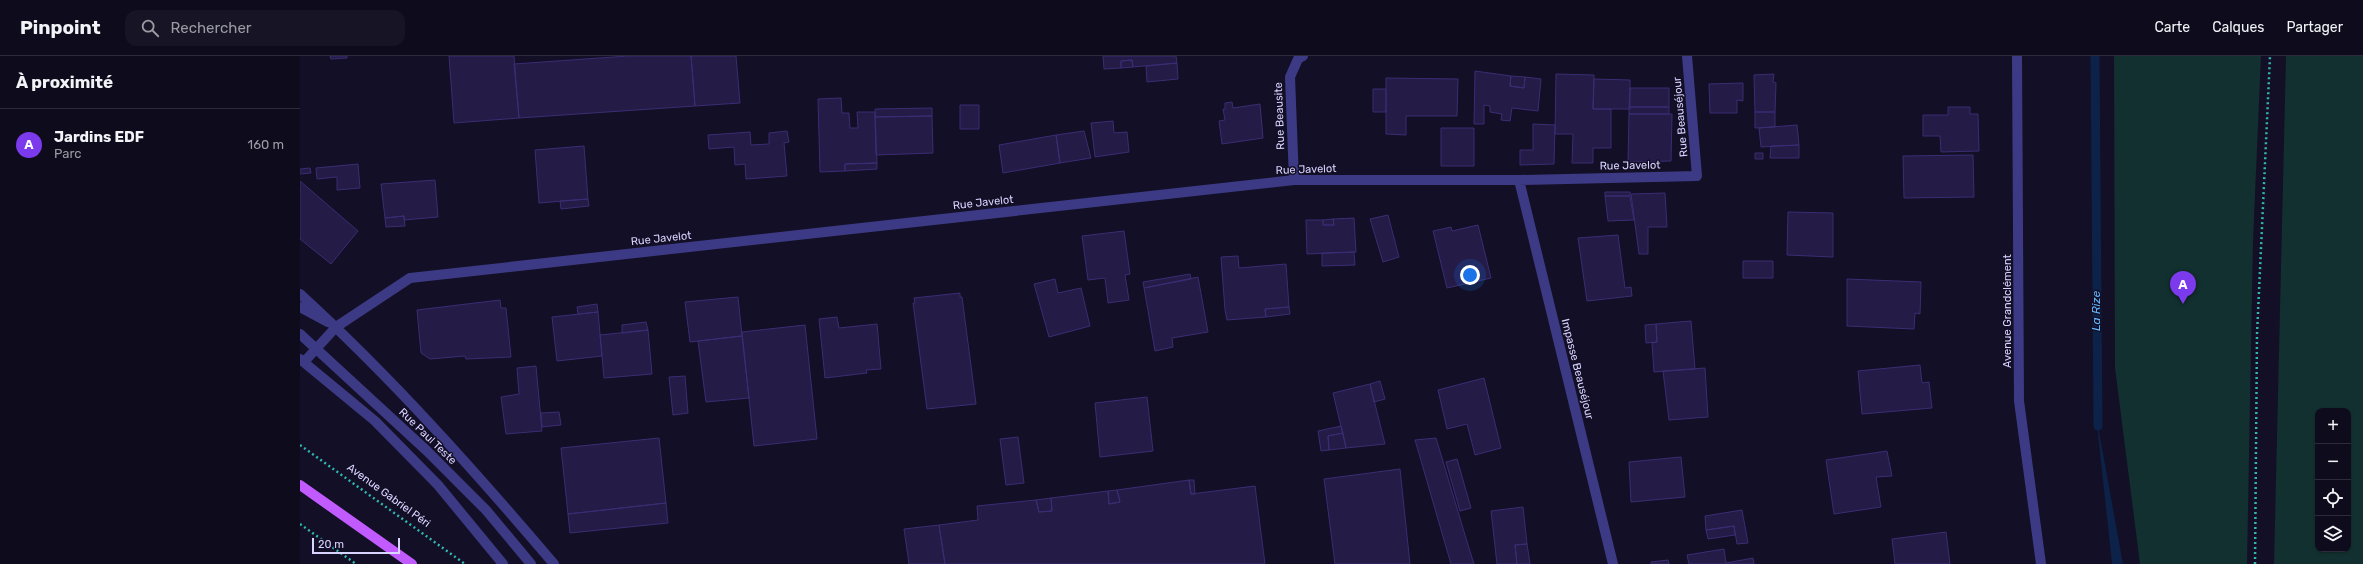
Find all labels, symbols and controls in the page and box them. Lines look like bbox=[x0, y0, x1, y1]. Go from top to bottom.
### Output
search box bbox=[125, 10, 405, 46]
text: Pinpoint bbox=[20, 16, 101, 39]
icon: search bbox=[139, 17, 161, 39]
text: Rechercher bbox=[171, 19, 252, 37]
text: Carte bbox=[2154, 19, 2190, 36]
text: Calques bbox=[2212, 19, 2264, 36]
text: Partager bbox=[2286, 19, 2343, 36]
text: À proximité bbox=[16, 72, 113, 92]
street label: Rue Beauséjour bbox=[1670, 75, 1690, 158]
street label: Rue Beausite bbox=[1272, 82, 1287, 150]
text: Jardins EDF bbox=[54, 128, 144, 146]
text: A bbox=[24, 137, 34, 152]
text: 160 m bbox=[248, 137, 284, 152]
text: Parc bbox=[54, 146, 81, 161]
street label: Rue Javelot bbox=[1599, 158, 1661, 173]
street label: Rue Javelot bbox=[1275, 162, 1337, 177]
street label: Rue Javelot bbox=[952, 193, 1015, 212]
street label: Rue Javelot bbox=[630, 229, 693, 248]
street label: Avenue Grandclément bbox=[2001, 253, 2014, 368]
your location bbox=[1460, 265, 1480, 285]
pin: A bbox=[2170, 271, 2196, 304]
water label: La Rize bbox=[2089, 291, 2103, 331]
street label: Impasse Beauséjour bbox=[1559, 317, 1597, 422]
street label: Rue Paul Teste bbox=[396, 406, 459, 467]
map controls bbox=[2315, 408, 2351, 552]
button: + bbox=[2315, 408, 2351, 444]
button: − bbox=[2315, 444, 2351, 480]
street label: Avenue Gabriel Péri bbox=[345, 461, 433, 530]
button: locate bbox=[2315, 480, 2351, 516]
button: layers bbox=[2315, 516, 2351, 552]
scale bar bbox=[312, 536, 400, 555]
text: 20 m bbox=[318, 538, 344, 551]

